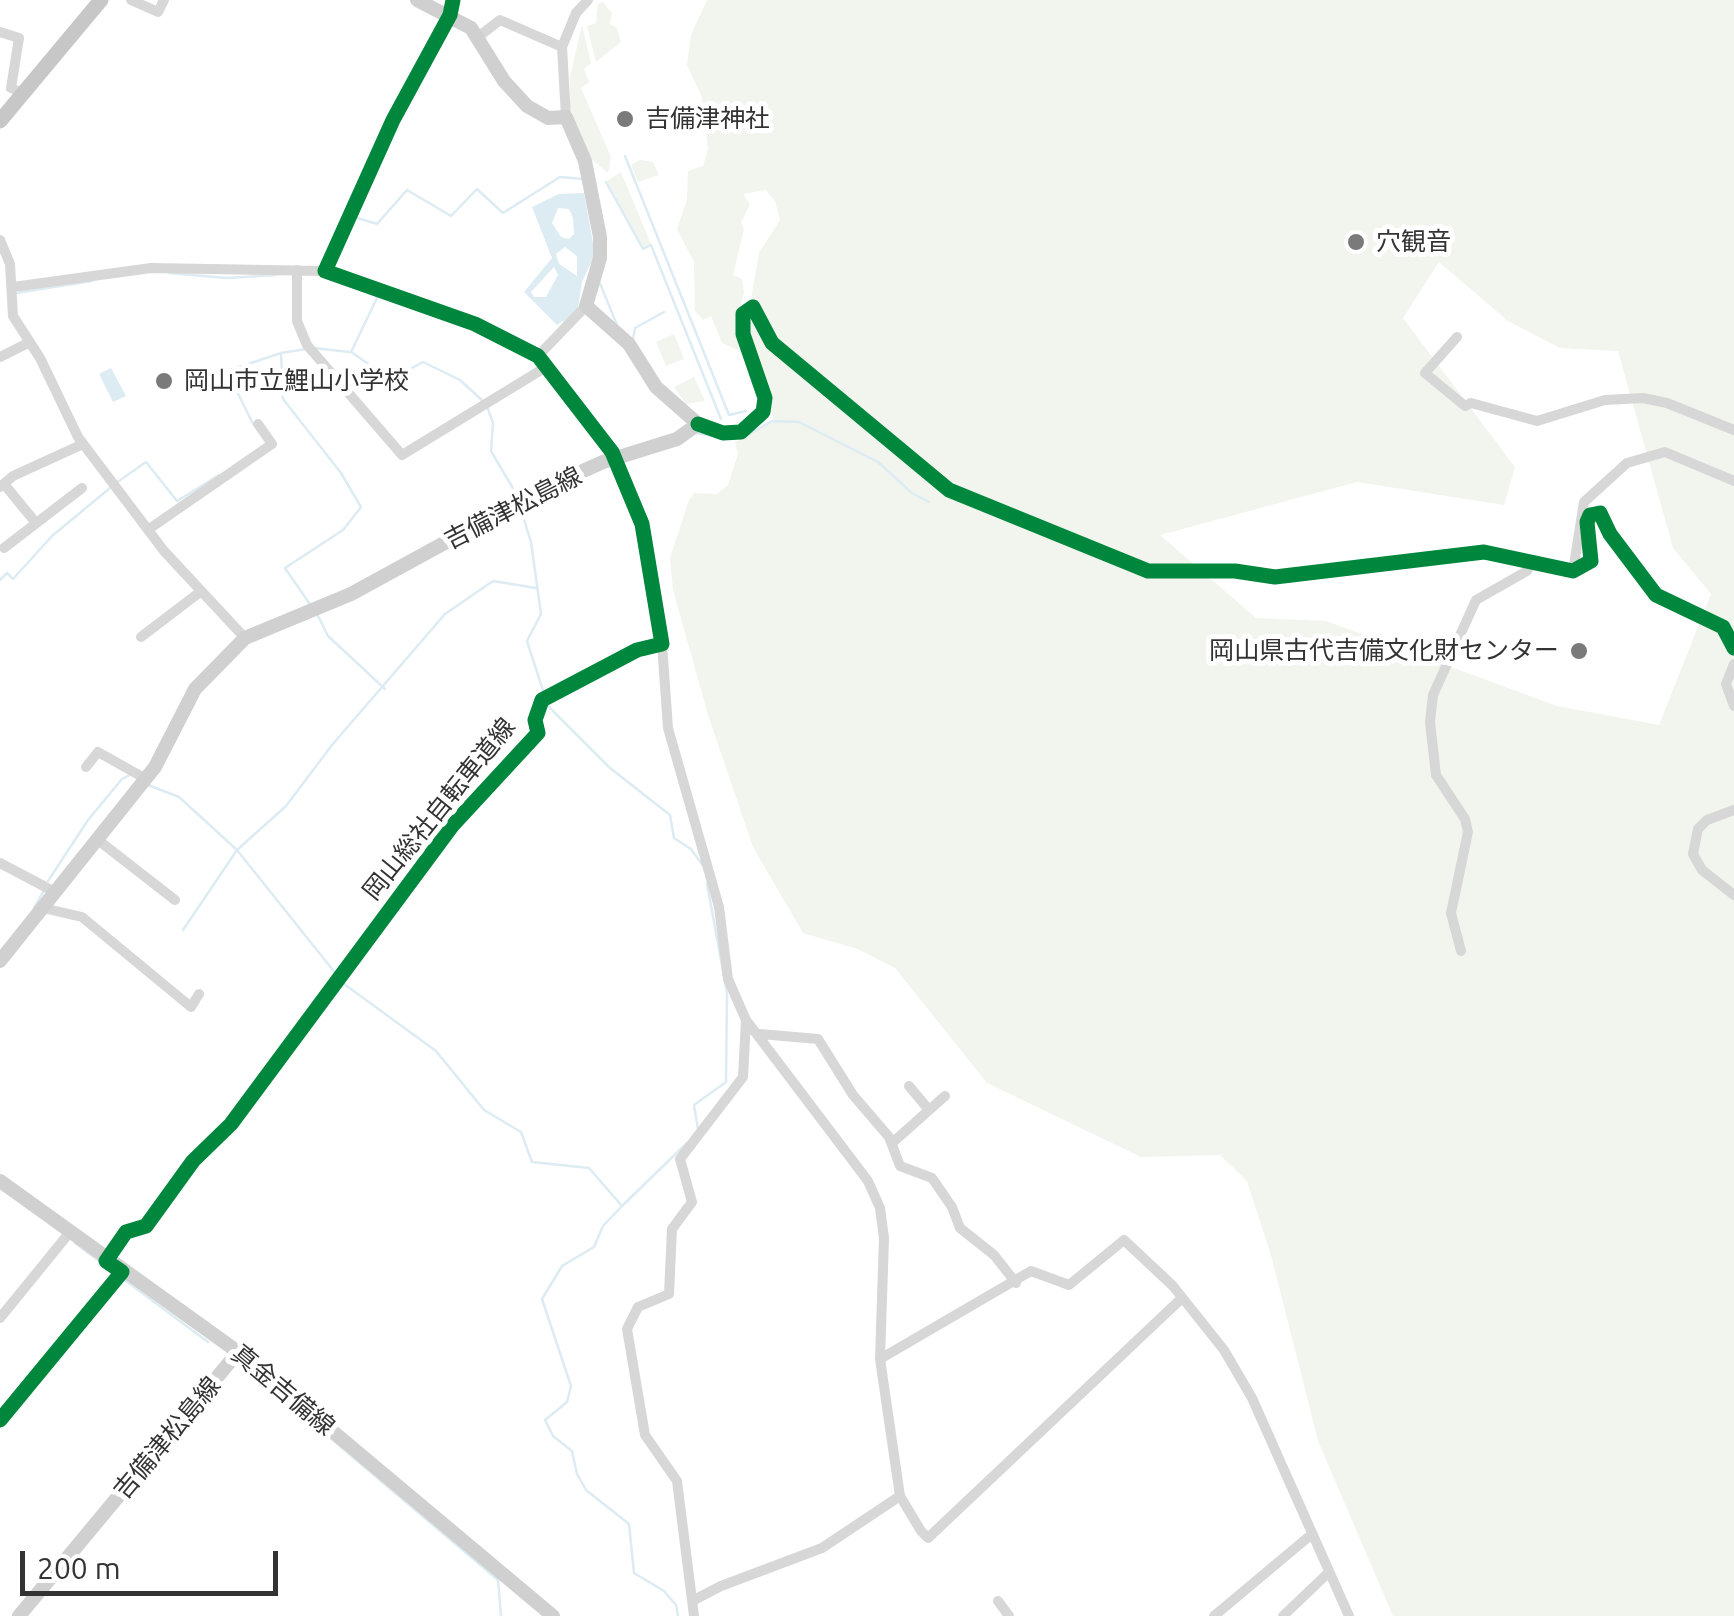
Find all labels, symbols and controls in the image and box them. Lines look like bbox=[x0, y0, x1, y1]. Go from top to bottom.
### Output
place label: 吉備津神社 bbox=[645, 104, 770, 134]
marker: 吉備津神社 bbox=[614, 108, 636, 130]
place label: 穴観音 bbox=[1376, 227, 1451, 257]
marker: 穴観音 bbox=[1345, 231, 1367, 253]
place label: 岡山市立鯉山小学校 bbox=[184, 366, 409, 396]
marker: 岡山市立鯉山小学校 bbox=[153, 370, 175, 392]
street label: 吉備津松島線 bbox=[439, 461, 587, 555]
place label: 岡山県古代吉備文化財センター bbox=[1209, 636, 1559, 666]
marker: 岡山県古代吉備文化財センター bbox=[1568, 640, 1590, 662]
street label: 岡山総社自転車道線 bbox=[357, 712, 521, 906]
street label: 真金吉備線 bbox=[225, 1338, 341, 1442]
street label: 吉備津松島線 bbox=[107, 1371, 227, 1505]
scale bar bbox=[25, 1531, 282, 1593]
text: 200 m bbox=[37, 1551, 121, 1585]

